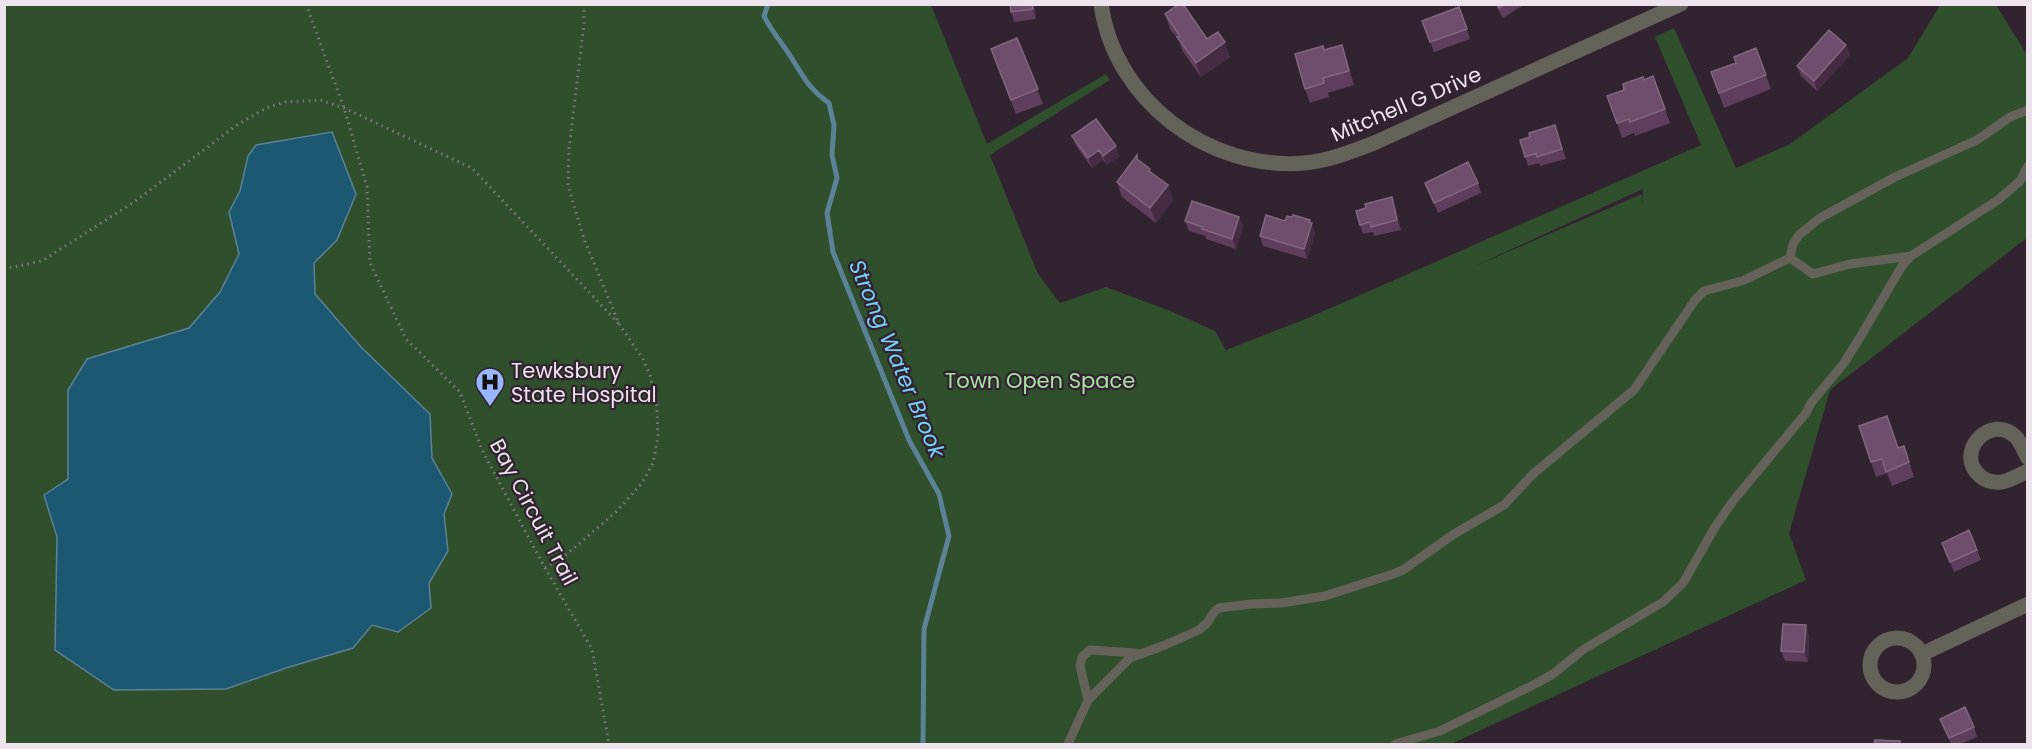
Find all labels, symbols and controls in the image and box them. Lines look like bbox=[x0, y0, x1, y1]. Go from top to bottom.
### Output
street label: Mitchell G Drive bbox=[1326, 59, 1486, 149]
water label: Strong Water Brook bbox=[841, 255, 953, 464]
place label: Tewksbury State Hospital bbox=[511, 356, 657, 409]
hospital icon: Tewksbury State Hospital bbox=[474, 366, 506, 408]
park label: Town Open Space bbox=[945, 366, 1135, 395]
street label: Bay Circuit Trail bbox=[483, 434, 585, 590]

